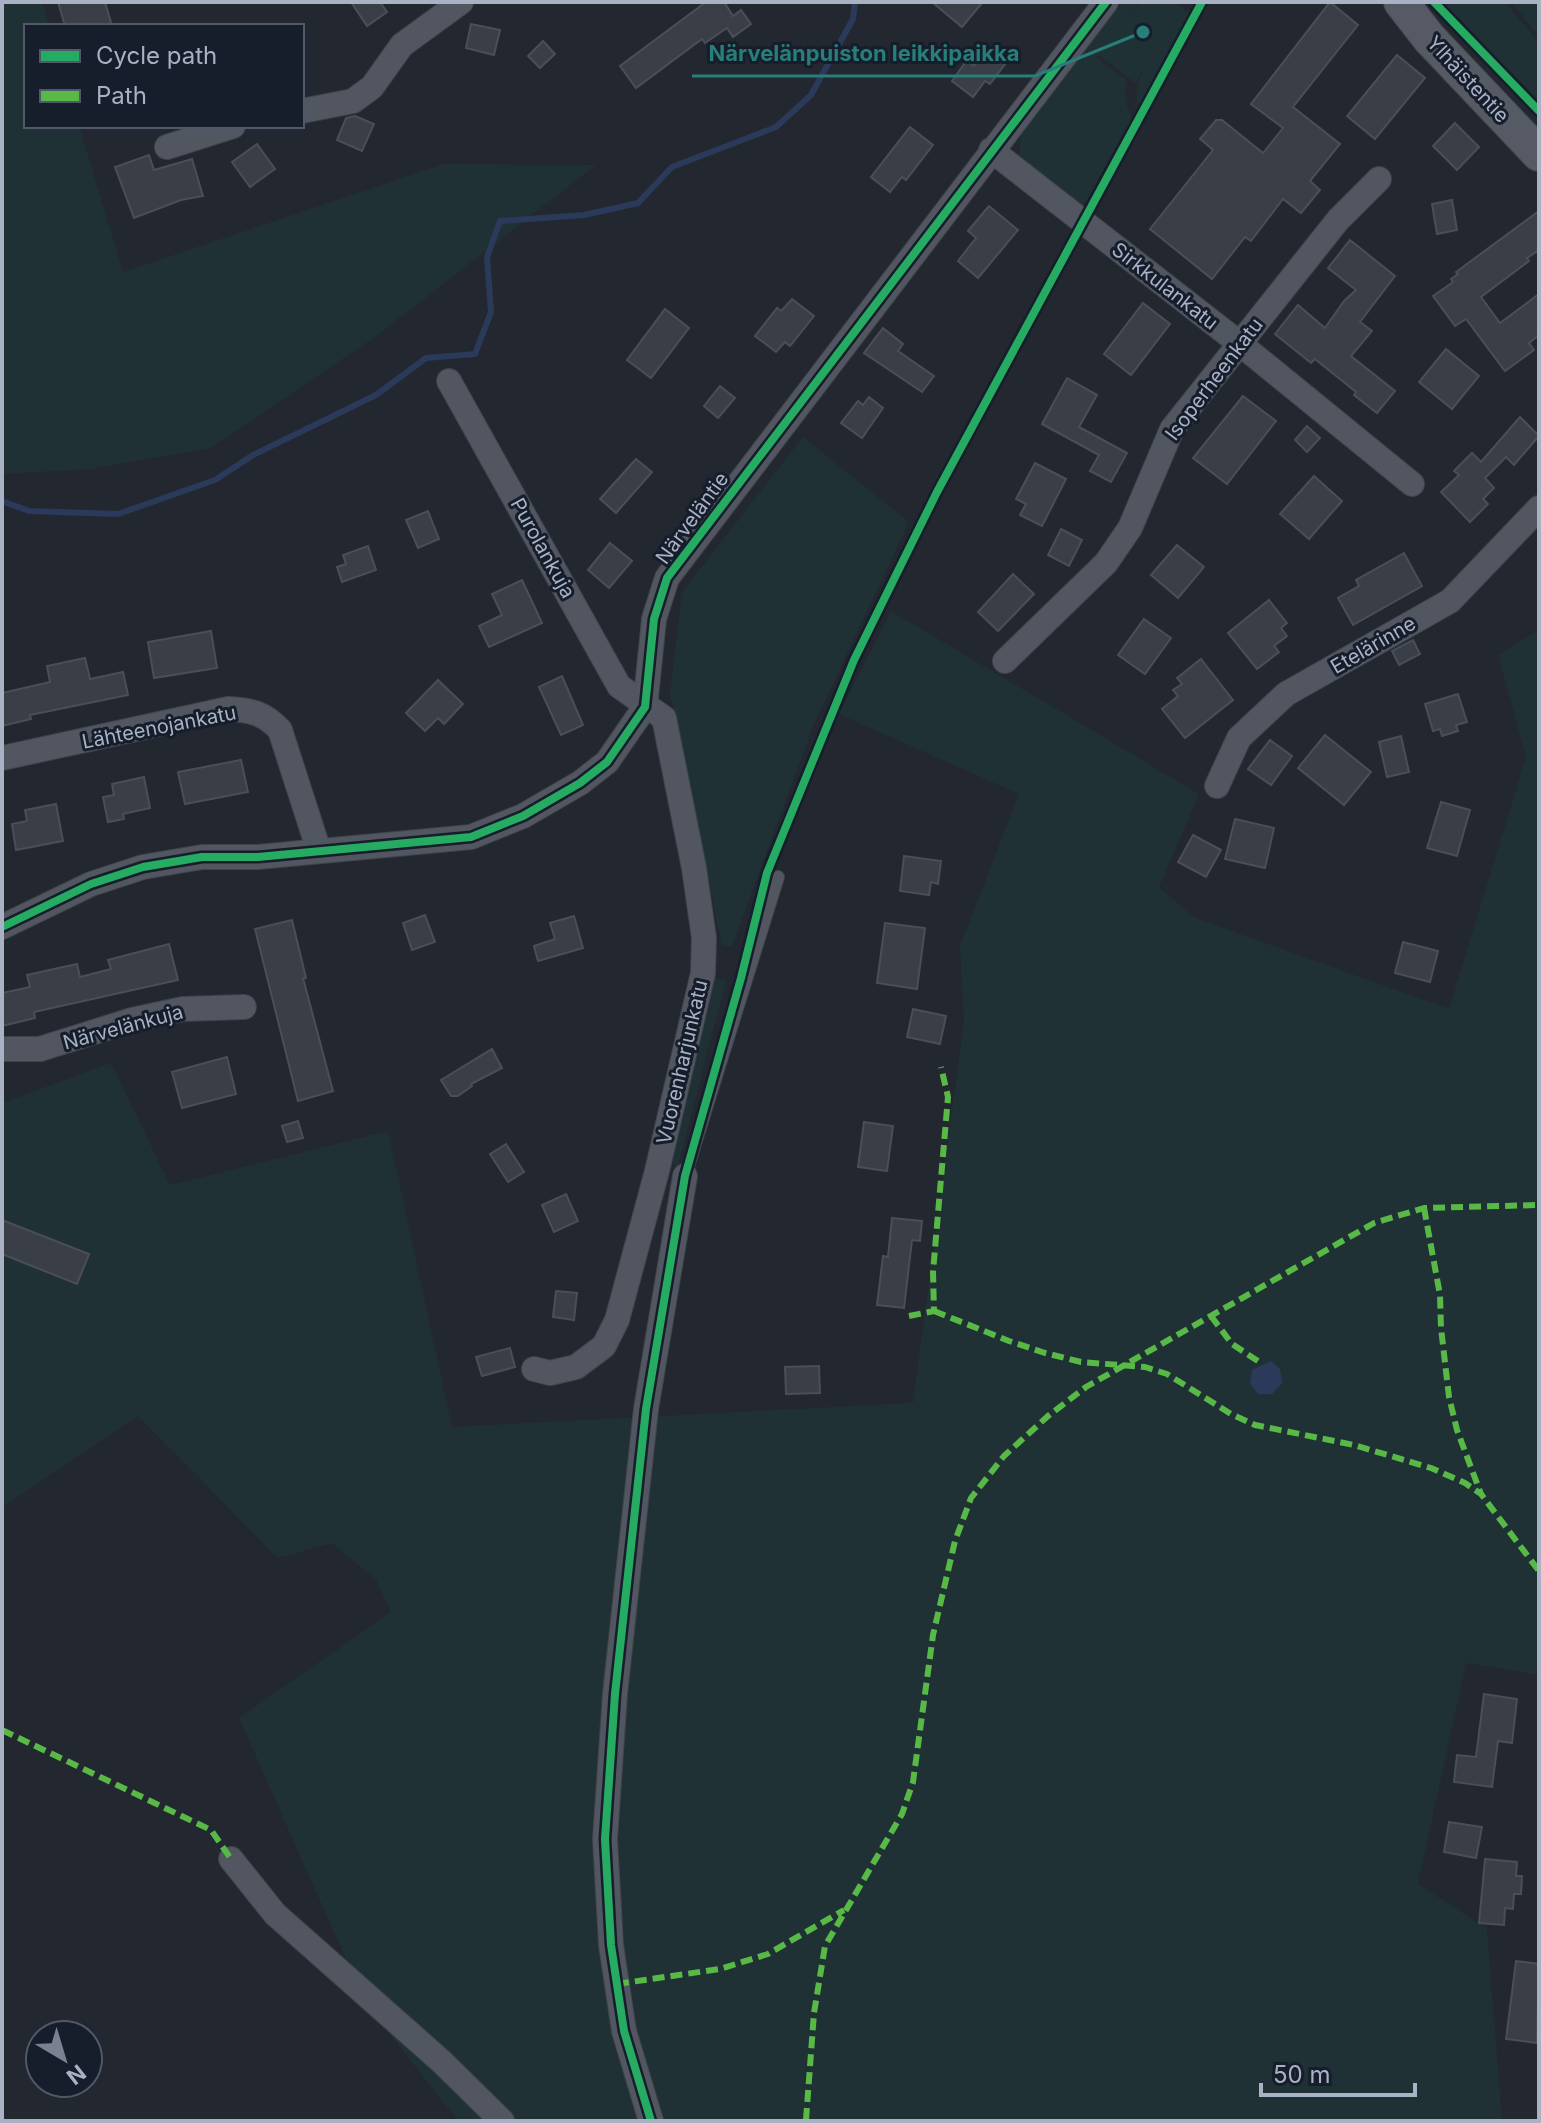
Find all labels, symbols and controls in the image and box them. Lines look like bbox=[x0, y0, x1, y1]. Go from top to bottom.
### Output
legend bbox=[24, 24, 304, 128]
callout: Närvelänpuiston leikkipaikka bbox=[692, 30, 1035, 76]
street label: Ylhäistentie bbox=[1422, 31, 1514, 127]
text: Närvelänpuiston leikkipaikka bbox=[709, 40, 1019, 66]
text: Cycle path bbox=[96, 41, 217, 70]
text: Path bbox=[96, 81, 147, 110]
street label: Sirkkulankatu bbox=[1107, 237, 1223, 335]
street label: Isoperheenkatu bbox=[1160, 313, 1268, 445]
street label: Närveläntie bbox=[651, 467, 733, 569]
street label: Purolankuja bbox=[506, 494, 580, 602]
street label: Etelärinne bbox=[1326, 611, 1420, 679]
street label: Lähteenojankatu bbox=[80, 700, 238, 754]
street label: Vuorenharjunkatu bbox=[651, 977, 713, 1147]
street label: Närvelänkuja bbox=[60, 999, 186, 1055]
north arrow bbox=[24, 2019, 104, 2099]
scale bar bbox=[1261, 2047, 1415, 2097]
text: N bbox=[62, 2059, 91, 2090]
text: 50 m bbox=[1273, 2060, 1331, 2089]

